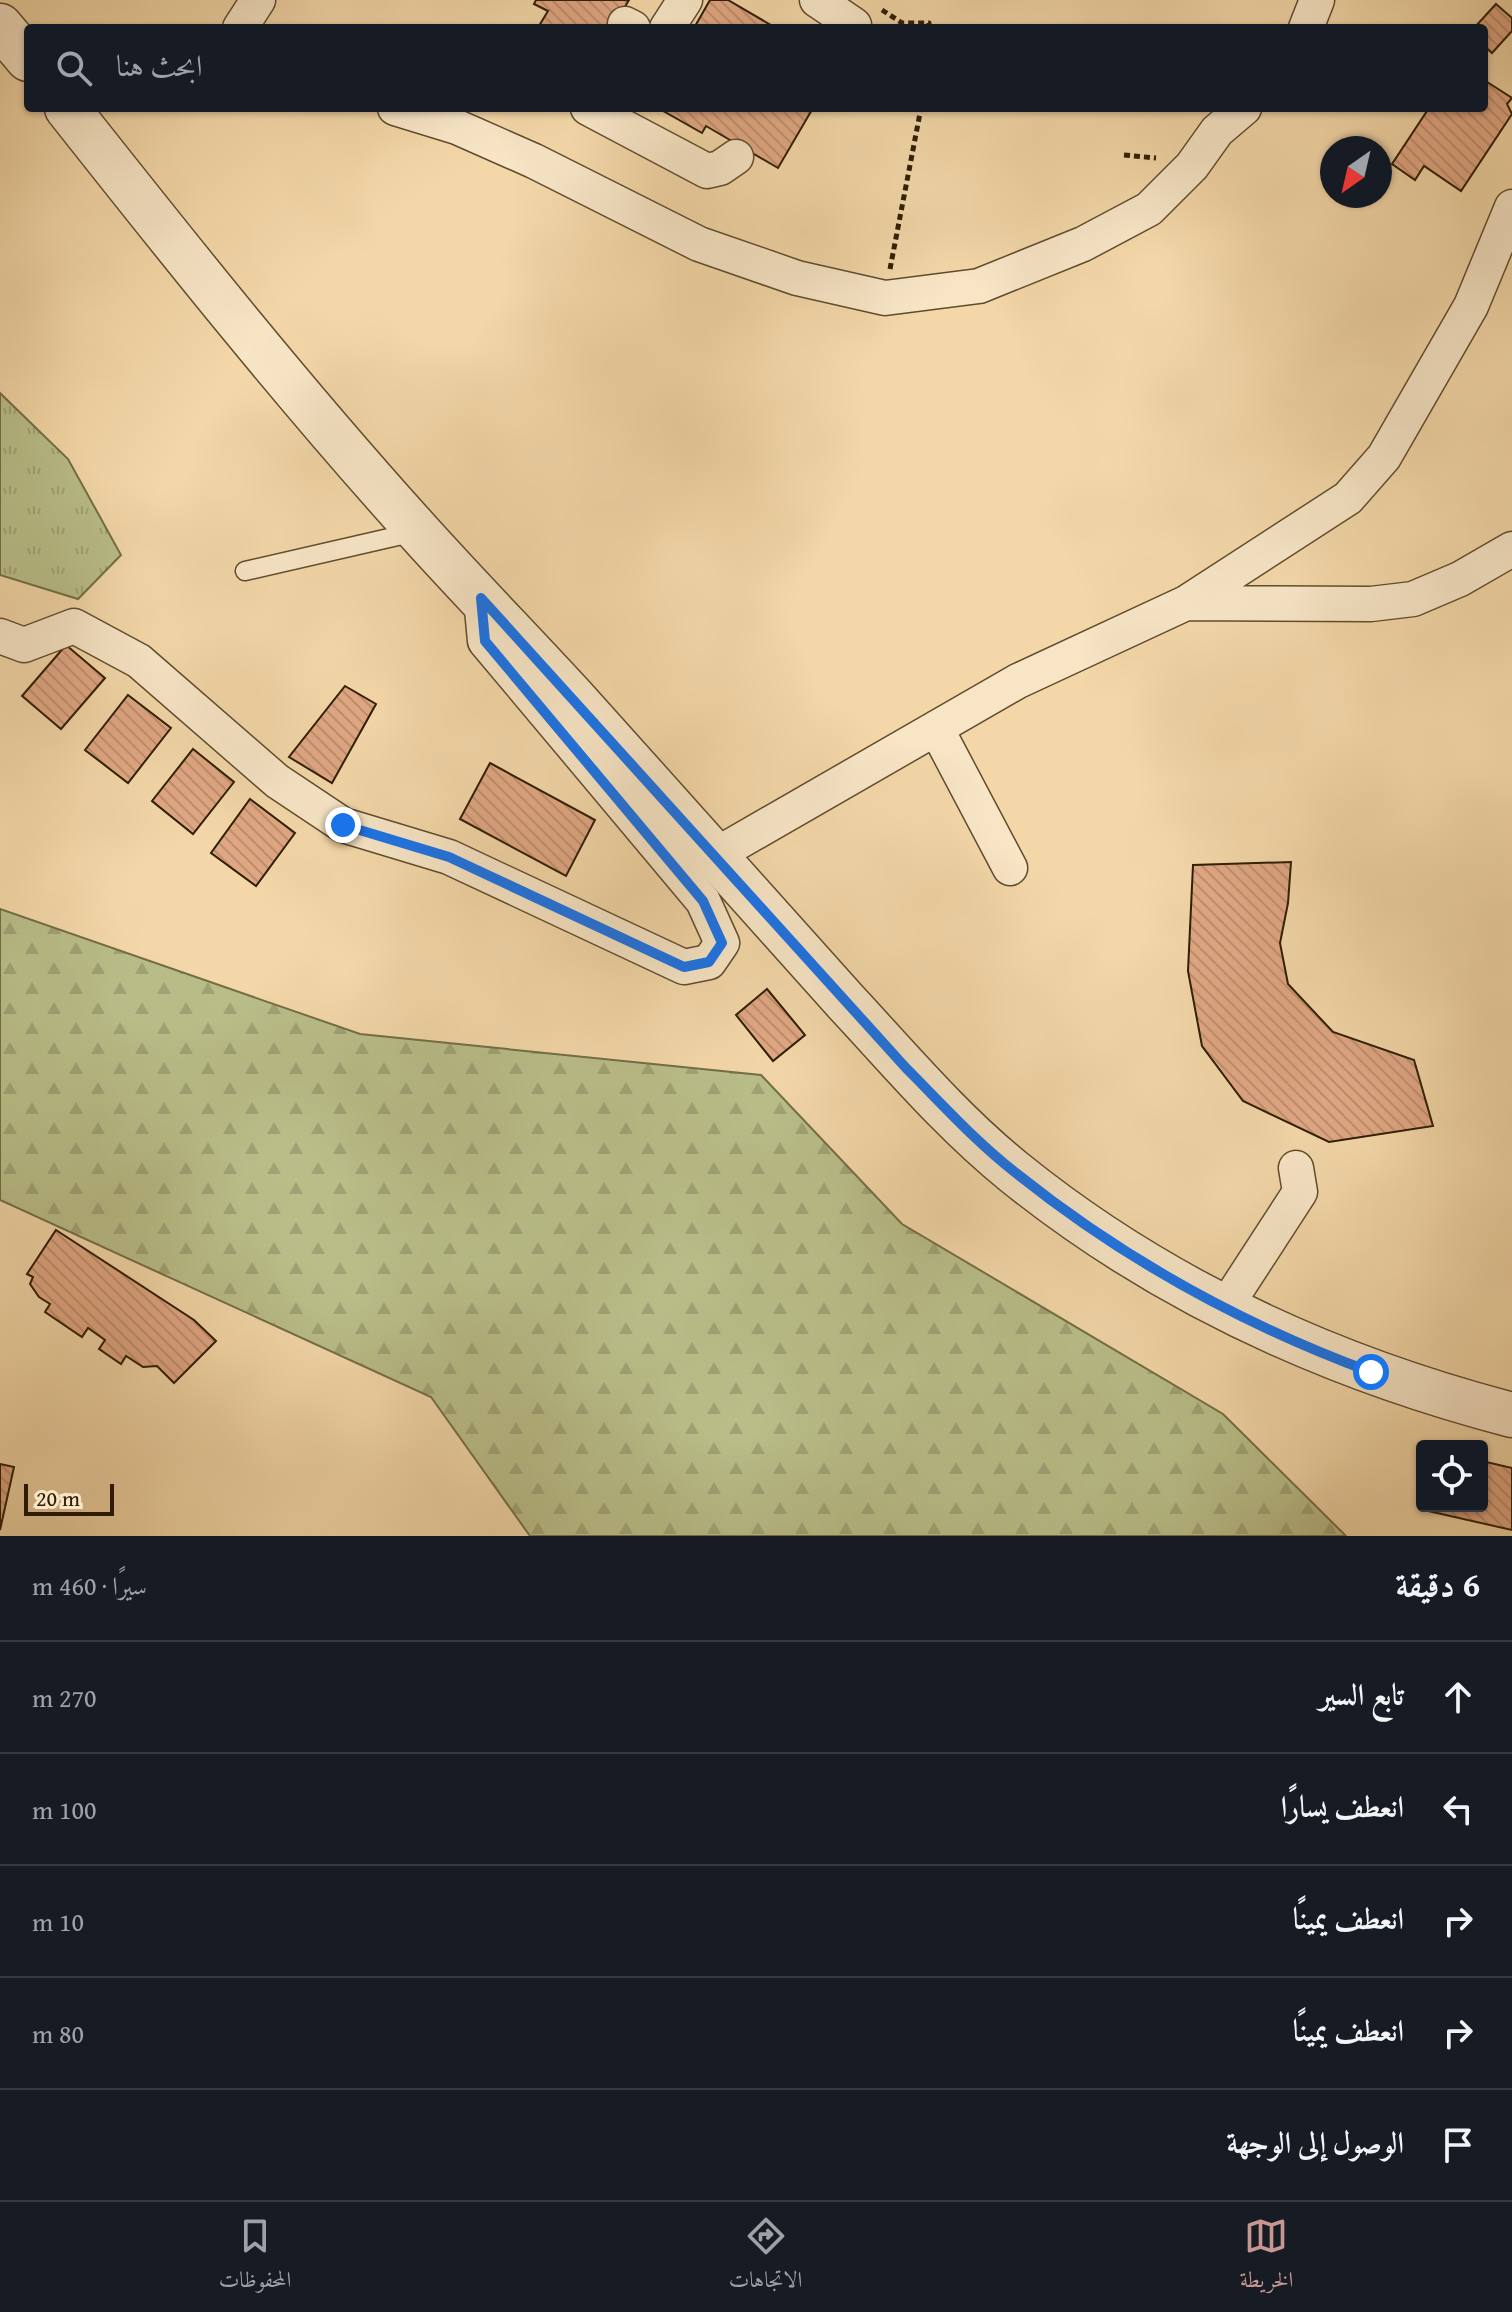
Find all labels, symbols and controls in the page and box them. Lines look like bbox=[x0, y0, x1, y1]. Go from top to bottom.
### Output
search box bbox=[24, 24, 1488, 112]
text: ابحث هنا bbox=[116, 43, 203, 87]
icon: search bbox=[52, 46, 96, 90]
north arrow bbox=[1320, 136, 1392, 208]
route end bbox=[325, 807, 361, 843]
route start bbox=[1353, 1354, 1389, 1390]
map controls bbox=[1416, 1440, 1488, 1512]
button: locate bbox=[1416, 1440, 1488, 1512]
scale bar bbox=[24, 1480, 114, 1516]
text: 20 m bbox=[36, 1482, 80, 1514]
text: 6 دقيقة bbox=[1396, 1559, 1480, 1608]
text: سيرًا · 460 m bbox=[32, 1566, 147, 1605]
text: تابع السير bbox=[1319, 1672, 1404, 1716]
icon: ahead bbox=[1436, 1675, 1480, 1719]
text: 270 m bbox=[32, 1678, 97, 1717]
text: انعطف يسارًا bbox=[1281, 1784, 1404, 1828]
icon: left bbox=[1436, 1787, 1480, 1831]
text: 100 m bbox=[32, 1790, 97, 1829]
text: انعطف يمينًا bbox=[1293, 1896, 1404, 1940]
icon: right bbox=[1436, 1899, 1480, 1943]
text: 10 m bbox=[32, 1902, 84, 1941]
text: انعطف يمينًا bbox=[1293, 2008, 1404, 2052]
icon: right bbox=[1436, 2011, 1480, 2055]
text: 80 m bbox=[32, 2014, 84, 2053]
text: الوصول إلى الوجهة bbox=[1226, 2120, 1404, 2164]
icon: arrive bbox=[1436, 2123, 1480, 2167]
tab: المحفوظات bbox=[219, 2214, 291, 2301]
tab: الاتجاهات bbox=[729, 2214, 802, 2301]
tab: الخريطة bbox=[1240, 2214, 1293, 2301]

